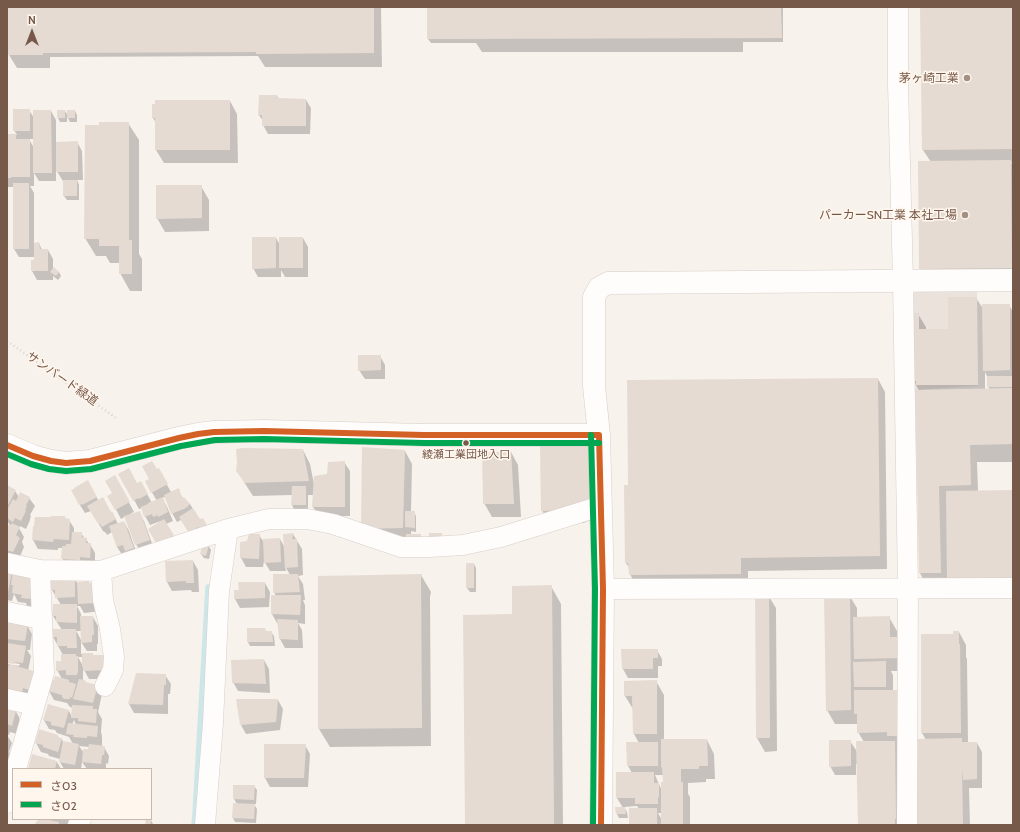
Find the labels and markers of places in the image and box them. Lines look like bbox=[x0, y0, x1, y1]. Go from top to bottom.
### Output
place label: 茅ヶ崎工業 bbox=[899, 71, 959, 85]
marker: 茅ヶ崎工業 bbox=[962, 73, 972, 83]
place label: パーカーSN工業 本社工場 bbox=[819, 208, 957, 222]
marker: パーカーSN工業 本社工場 bbox=[960, 210, 970, 220]
marker: 綾瀬工業団地入口 bbox=[461, 438, 471, 448]
place label: 綾瀬工業団地入口 bbox=[422, 448, 510, 462]

